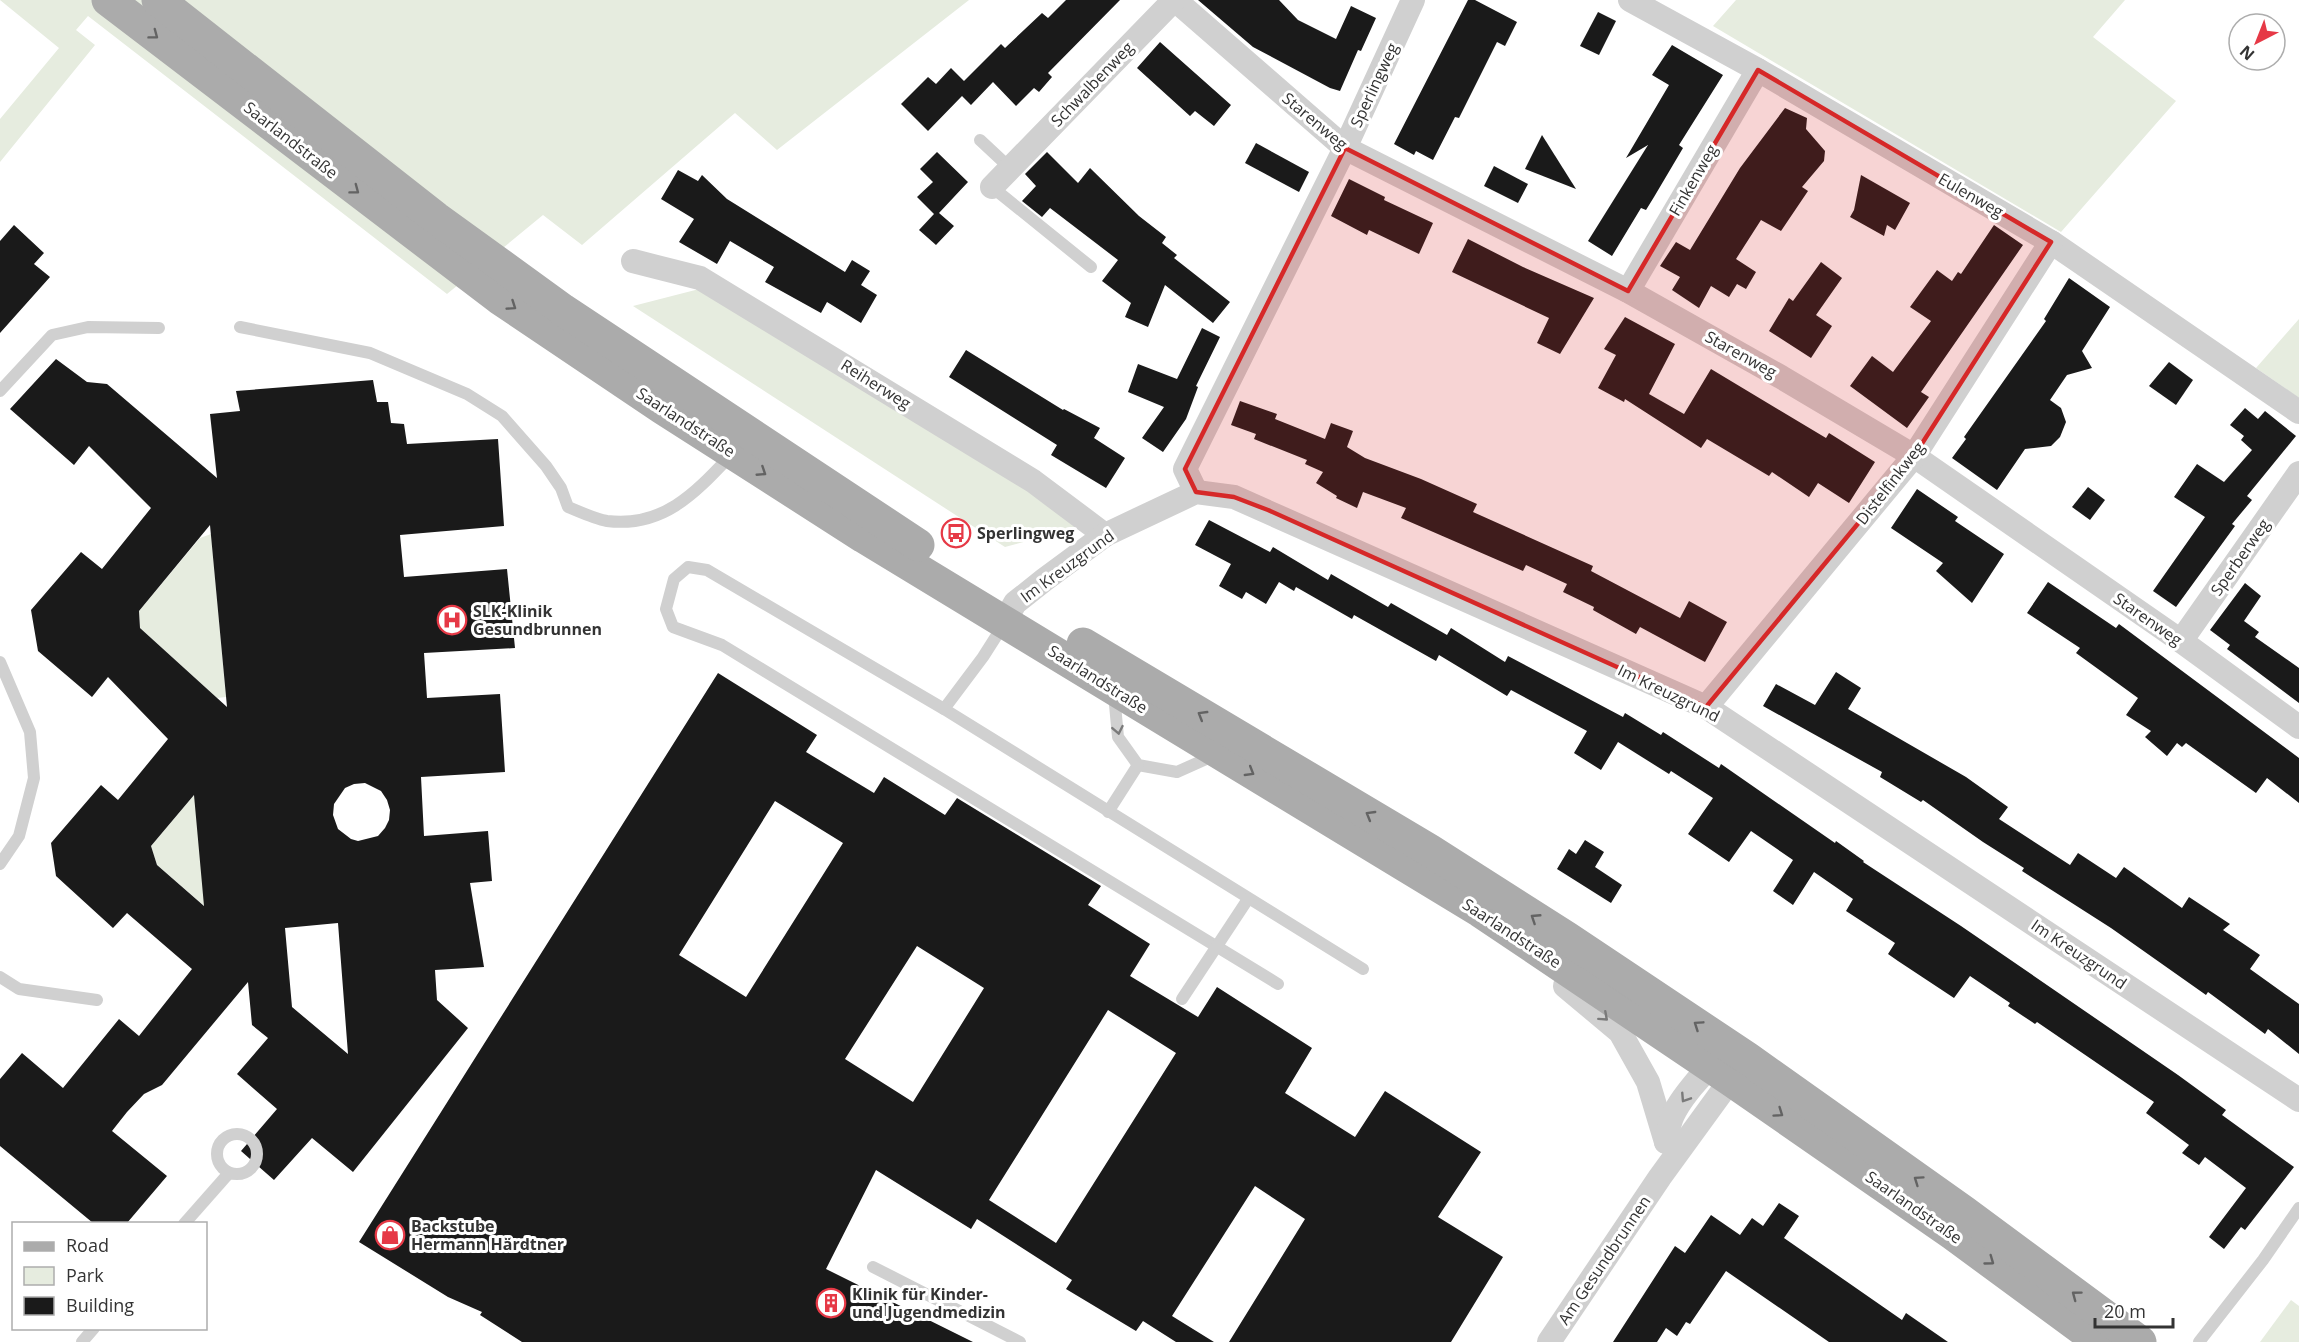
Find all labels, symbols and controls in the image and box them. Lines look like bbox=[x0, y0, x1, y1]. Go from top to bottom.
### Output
north arrow bbox=[2227, 12, 2287, 72]
one-way arrow bbox=[148, 28, 159, 39]
street label: Schwalbenweg bbox=[1046, 36, 1138, 131]
street label: Sperlingweg bbox=[1345, 39, 1403, 131]
text: N bbox=[2235, 41, 2259, 66]
street label: Starenweg bbox=[1278, 87, 1352, 155]
street label: Saarlandstraße bbox=[240, 96, 342, 184]
street label: Finkenweg bbox=[1664, 140, 1723, 220]
street label: Eulenweg bbox=[1934, 168, 2008, 223]
one-way arrow bbox=[349, 183, 360, 194]
one-way arrow bbox=[505, 299, 516, 310]
street label: Starenweg bbox=[1701, 325, 1781, 383]
street label: Reiherweg bbox=[837, 354, 915, 414]
street label: Saarlandstraße bbox=[632, 382, 740, 462]
street label: Distelfinkweg bbox=[1851, 437, 1930, 529]
one-way arrow bbox=[756, 465, 766, 477]
street label: Sperberweg bbox=[2205, 514, 2275, 600]
bus stop icon: Sperlingweg bbox=[940, 517, 972, 549]
place label: Sperlingweg bbox=[977, 522, 1074, 544]
street label: Im Kreuzgrund bbox=[1016, 525, 1118, 607]
street label: Starenweg bbox=[2109, 587, 2187, 651]
place label: SLK-Klinik Gesundbrunnen bbox=[473, 600, 602, 640]
hospital icon: SLK-Klinik Gesundbrunnen bbox=[436, 604, 468, 636]
street label: Saarlandstraße bbox=[1044, 640, 1152, 718]
street label: Im Kreuzgrund bbox=[1614, 659, 1724, 727]
one-way arrow bbox=[1198, 711, 1208, 723]
one-way arrow bbox=[1111, 725, 1124, 735]
one-way arrow bbox=[1244, 765, 1254, 777]
one-way arrow bbox=[1366, 811, 1376, 822]
street label: Saarlandstraße bbox=[1458, 893, 1566, 973]
one-way arrow bbox=[1531, 914, 1542, 925]
street label: Im Kreuzgrund bbox=[2027, 914, 2131, 994]
one-way arrow bbox=[1597, 1010, 1608, 1021]
one-way arrow bbox=[1694, 1021, 1704, 1033]
one-way arrow bbox=[1681, 1091, 1692, 1102]
one-way arrow bbox=[1772, 1106, 1783, 1117]
street label: Saarlandstraße bbox=[1861, 1165, 1967, 1249]
one-way arrow bbox=[1914, 1176, 1925, 1187]
street label: Am Gesundbrunnen bbox=[1553, 1191, 1655, 1329]
place label: Backstube Hermann Härdtner bbox=[411, 1215, 564, 1255]
shop icon: Backstube Hermann Härdtner bbox=[374, 1219, 406, 1251]
legend bbox=[12, 1222, 207, 1330]
text: Road bbox=[66, 1233, 109, 1257]
one-way arrow bbox=[1984, 1254, 1995, 1265]
text: Park bbox=[66, 1263, 104, 1287]
place label: Klinik für Kinder- und Jugendmedizin bbox=[852, 1283, 1006, 1323]
building icon: Klinik für Kinder- und Jugendmedizin bbox=[815, 1287, 847, 1319]
one-way arrow bbox=[2071, 1291, 2082, 1302]
scale bar bbox=[2095, 1291, 2173, 1329]
text: Building bbox=[66, 1293, 134, 1317]
text: 20 m bbox=[2104, 1299, 2146, 1323]

